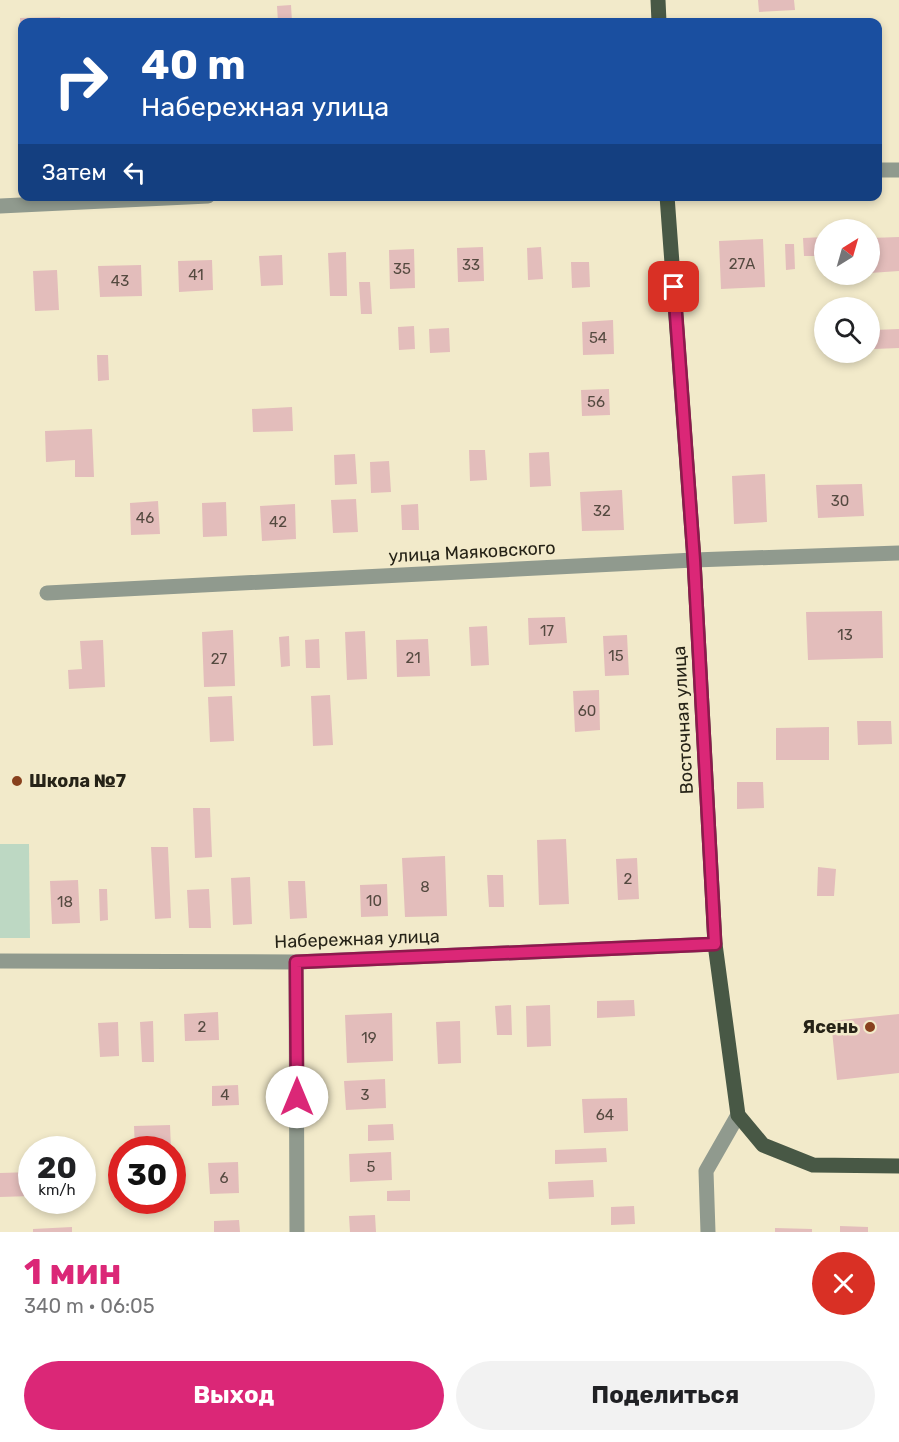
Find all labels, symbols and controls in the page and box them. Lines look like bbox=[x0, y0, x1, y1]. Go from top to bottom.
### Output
text: 40 m bbox=[141, 40, 246, 90]
icon: right bbox=[42, 42, 120, 120]
text: Набережная улица bbox=[141, 91, 389, 123]
icon: left bbox=[118, 156, 151, 189]
text: Затем bbox=[42, 159, 106, 186]
north arrow bbox=[814, 219, 880, 285]
map controls bbox=[814, 219, 880, 363]
house number: 27А bbox=[729, 255, 755, 273]
house number: 33 bbox=[462, 256, 480, 274]
house number: 35 bbox=[393, 260, 411, 278]
pin bbox=[648, 261, 699, 312]
house number: 41 bbox=[188, 266, 204, 284]
icon: arrive bbox=[657, 270, 690, 303]
house number: 43 bbox=[111, 272, 129, 290]
button: search bbox=[814, 297, 880, 363]
house number: 54 bbox=[589, 329, 607, 347]
house number: 56 bbox=[587, 393, 605, 411]
house number: 30 bbox=[831, 492, 849, 510]
house number: 32 bbox=[593, 502, 611, 520]
house number: 46 bbox=[136, 509, 154, 527]
house number: 42 bbox=[269, 513, 287, 531]
street label: улица Маяковского bbox=[388, 537, 556, 567]
house number: 17 bbox=[540, 622, 554, 640]
house number: 13 bbox=[837, 626, 853, 644]
street label: Восточная улица bbox=[668, 645, 698, 795]
house number: 15 bbox=[608, 647, 624, 665]
house number: 21 bbox=[405, 649, 421, 667]
house number: 27 bbox=[211, 650, 228, 668]
house number: 60 bbox=[578, 702, 596, 720]
place label: Школа №7 bbox=[29, 770, 126, 792]
marker: Школа №7 bbox=[10, 774, 24, 788]
house number: 2 bbox=[624, 870, 633, 888]
house number: 8 bbox=[420, 878, 430, 896]
house number: 10 bbox=[366, 892, 382, 910]
house number: 18 bbox=[57, 893, 73, 911]
street label: Набережная улица bbox=[274, 925, 440, 953]
place label: Ясень bbox=[803, 1016, 858, 1038]
house number: 2 bbox=[198, 1018, 207, 1036]
marker: Ясень bbox=[863, 1020, 877, 1034]
house number: 19 bbox=[361, 1029, 377, 1047]
position arrow bbox=[265, 1065, 329, 1129]
house number: 4 bbox=[220, 1086, 230, 1104]
house number: 3 bbox=[360, 1086, 370, 1104]
house number: 64 bbox=[596, 1106, 614, 1124]
speed limit sign: 30 bbox=[108, 1136, 186, 1214]
text: 20 bbox=[37, 1150, 77, 1186]
house number: 5 bbox=[367, 1158, 376, 1176]
house number: 6 bbox=[219, 1169, 229, 1187]
text: km/h bbox=[38, 1181, 76, 1199]
text: 1 мин bbox=[24, 1250, 122, 1293]
button: close bbox=[812, 1252, 875, 1315]
text: 340 m · 06:05 bbox=[24, 1294, 155, 1318]
button: Выход bbox=[24, 1361, 444, 1430]
button: Поделиться bbox=[456, 1361, 875, 1430]

